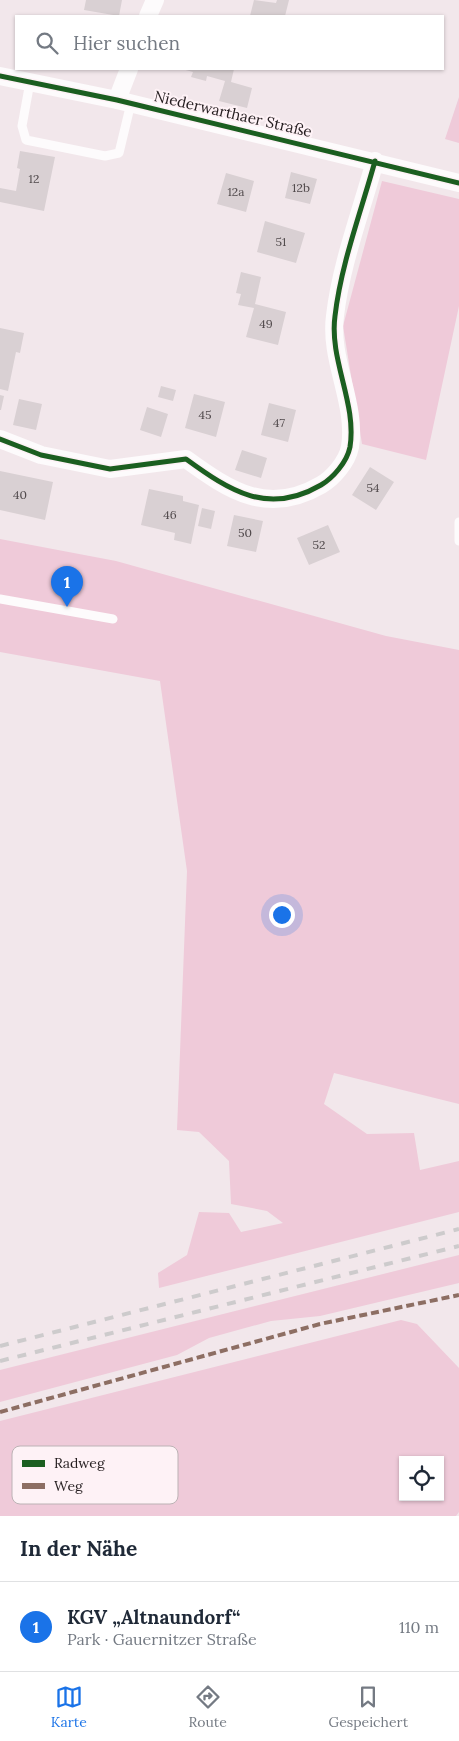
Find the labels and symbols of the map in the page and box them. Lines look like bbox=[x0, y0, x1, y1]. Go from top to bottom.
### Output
street label: Niederwarthaer Straße bbox=[152, 86, 314, 141]
house number: 12 bbox=[29, 171, 39, 186]
house number: 12b bbox=[292, 180, 310, 195]
house number: 12a bbox=[227, 184, 245, 199]
house number: 51 bbox=[276, 234, 286, 249]
house number: 49 bbox=[259, 316, 273, 331]
house number: 45 bbox=[198, 407, 212, 422]
house number: 47 bbox=[273, 415, 285, 430]
house number: 54 bbox=[366, 480, 380, 495]
house number: 40 bbox=[13, 487, 27, 502]
house number: 46 bbox=[163, 507, 177, 522]
house number: 50 bbox=[238, 525, 252, 540]
house number: 52 bbox=[313, 537, 325, 552]
pin: 1 bbox=[51, 566, 83, 607]
your location bbox=[269, 902, 295, 928]
legend bbox=[12, 1446, 178, 1504]
text: Radweg bbox=[54, 1454, 105, 1472]
text: Weg bbox=[54, 1477, 83, 1495]

